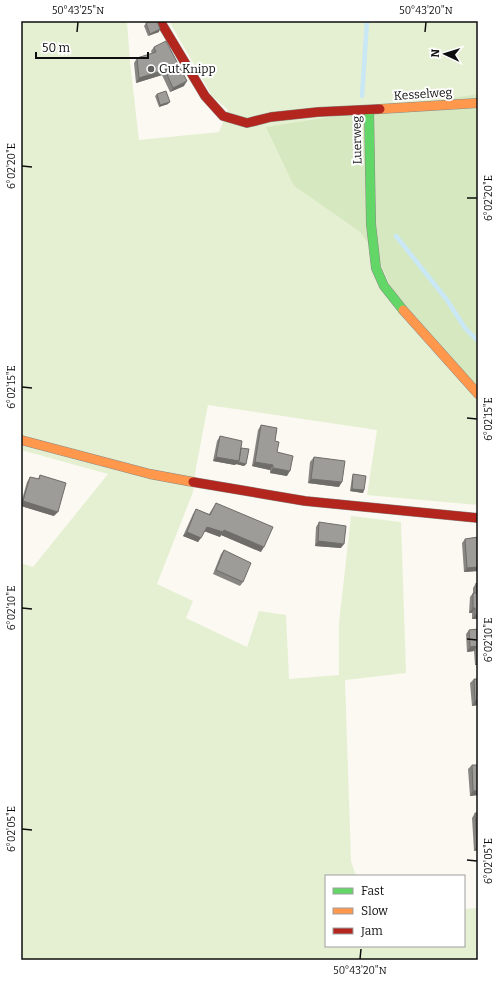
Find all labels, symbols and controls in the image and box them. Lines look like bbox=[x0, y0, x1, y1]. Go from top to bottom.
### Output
text: 50°43'25"N bbox=[52, 5, 104, 17]
text: 50°43'20"N bbox=[399, 5, 453, 17]
scale bar bbox=[36, 34, 148, 60]
north arrow bbox=[425, 34, 465, 74]
text: 50 m bbox=[42, 41, 71, 55]
text: N bbox=[429, 48, 442, 58]
place label: Gut Knipp bbox=[159, 62, 216, 76]
marker: Gut Knipp bbox=[146, 64, 156, 74]
street label: Kesselweg bbox=[393, 85, 453, 103]
street label: Luerweg bbox=[350, 115, 364, 164]
text: 6°02'20"E bbox=[6, 143, 18, 189]
text: 6°02'20"E bbox=[483, 175, 495, 221]
text: 6°02'15"E bbox=[6, 365, 18, 409]
text: 6°02'15"E bbox=[483, 397, 495, 441]
text: 6°02'10"E bbox=[6, 586, 18, 630]
text: 6°02'10"E bbox=[483, 618, 495, 662]
text: 6°02'05"E bbox=[6, 806, 18, 852]
text: 6°02'05"E bbox=[483, 838, 495, 884]
legend bbox=[325, 875, 465, 947]
text: Fast bbox=[361, 884, 385, 898]
text: Slow bbox=[361, 904, 388, 918]
text: Jam bbox=[360, 924, 383, 938]
text: 50°43'20"N bbox=[333, 965, 387, 977]

